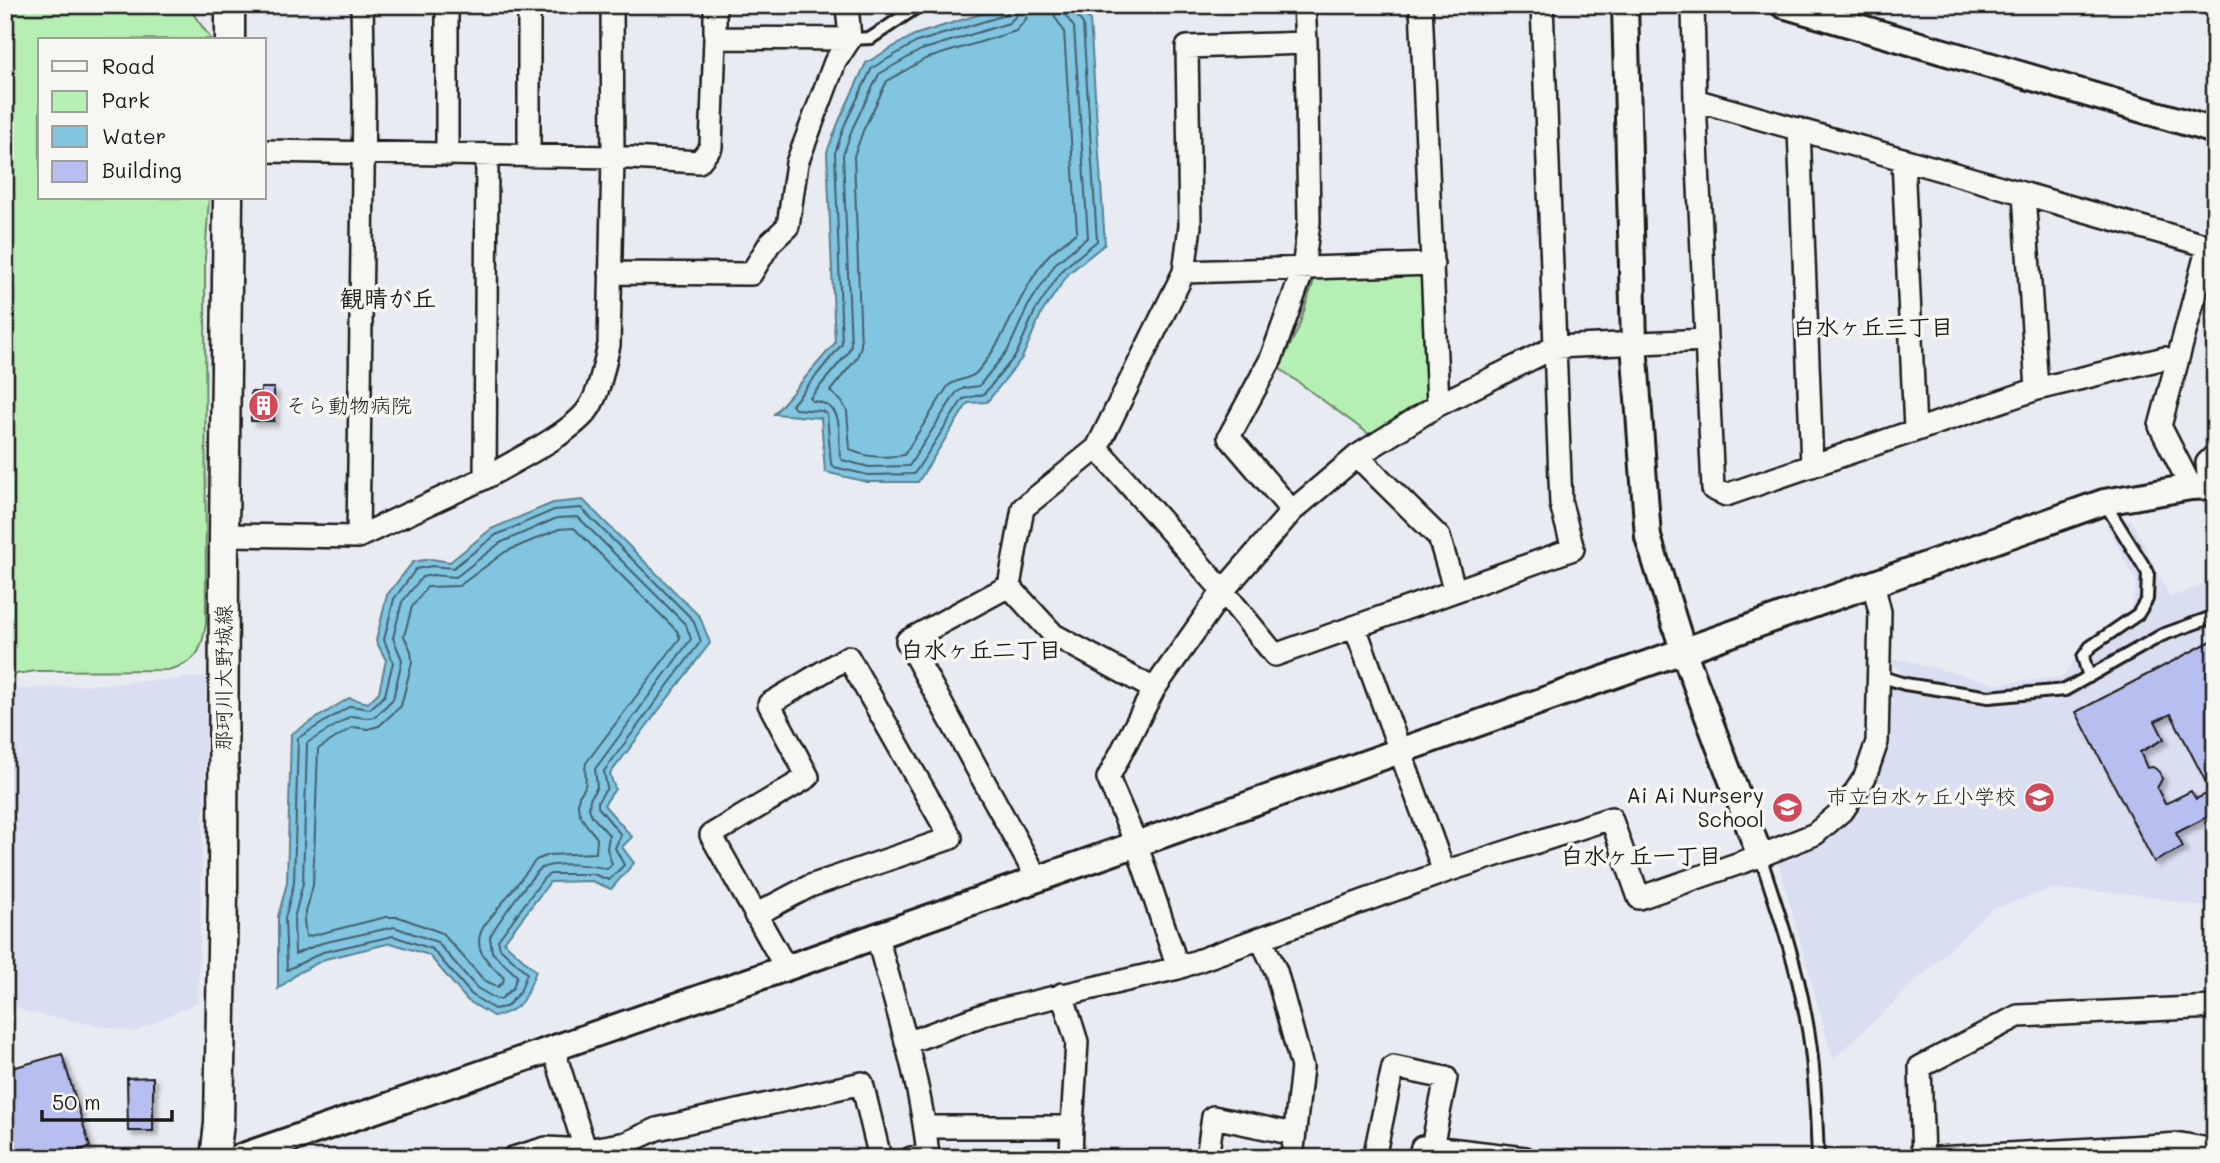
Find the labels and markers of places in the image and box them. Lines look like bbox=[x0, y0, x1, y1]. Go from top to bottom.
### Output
building icon: そら動物病院 bbox=[246, 389, 280, 423]
place label: そら動物病院 bbox=[286, 391, 412, 418]
school or university icon: 市立白水ヶ丘小学校 bbox=[2022, 780, 2056, 814]
place label: Ai Ai Nursery School bbox=[1626, 781, 1764, 832]
place label: 市立白水ヶ丘小学校 bbox=[1827, 782, 2016, 809]
school or university icon: Ai Ai Nursery School bbox=[1770, 791, 1804, 825]

